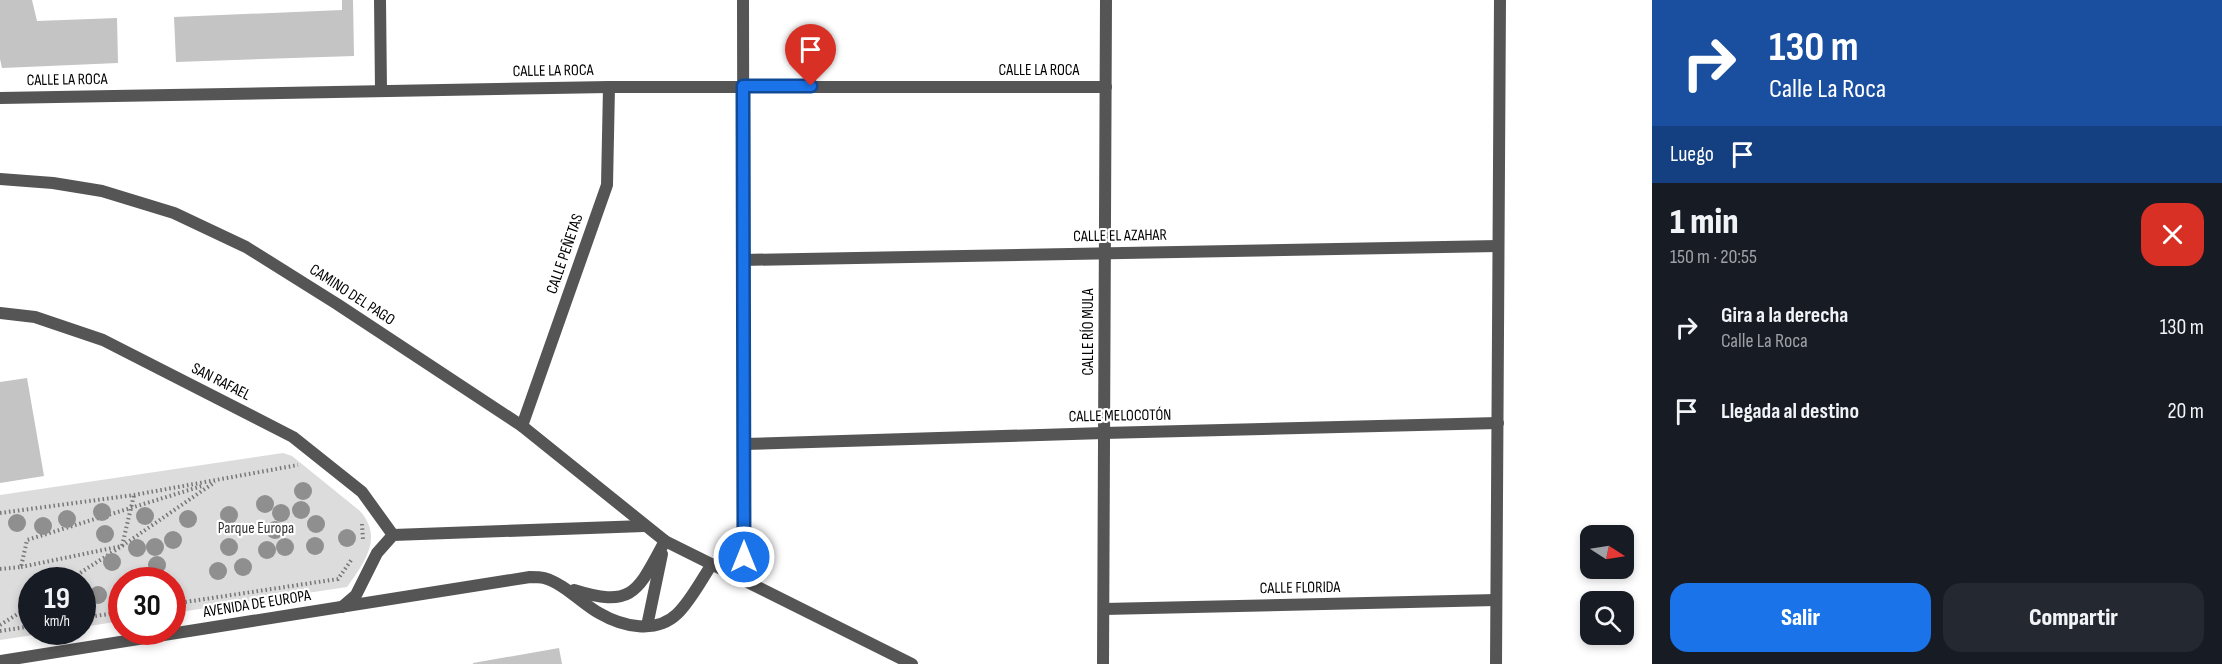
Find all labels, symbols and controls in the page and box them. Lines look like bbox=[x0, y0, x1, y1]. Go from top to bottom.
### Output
text: 130 m bbox=[1769, 22, 1859, 73]
pin bbox=[785, 24, 836, 86]
icon: right bbox=[1670, 24, 1748, 102]
icon: arrive bbox=[794, 33, 827, 66]
street label: CALLE LA ROCA bbox=[512, 61, 594, 81]
street label: CALLE LA ROCA bbox=[999, 61, 1080, 80]
street label: CALLE LA ROCA bbox=[26, 70, 108, 90]
text: Calle La Roca bbox=[1769, 73, 1886, 105]
icon: arrive bbox=[1726, 138, 1759, 171]
text: Luego bbox=[1670, 141, 1714, 168]
text: 1 min bbox=[1670, 201, 1738, 244]
button: close bbox=[2141, 203, 2204, 266]
street label: CALLE PEÑETAS bbox=[542, 211, 588, 296]
street label: CALLE EL AZAHAR bbox=[1073, 226, 1167, 246]
text: 150 m · 20:55 bbox=[1670, 245, 1757, 269]
street label: CAMINO DEL PAGO bbox=[306, 260, 398, 330]
street label: CALLE RÍO MULA bbox=[1079, 288, 1098, 376]
text: Gira a la derecha bbox=[1721, 302, 1848, 329]
icon: right bbox=[1670, 311, 1703, 344]
text: 130 m bbox=[2160, 314, 2204, 341]
text: Calle La Roca bbox=[1721, 329, 1808, 353]
street label: SAN RAFAEL bbox=[188, 359, 254, 405]
icon: arrive bbox=[1670, 395, 1703, 428]
text: Llegada al destino bbox=[1721, 398, 1859, 425]
text: 20 m bbox=[2168, 398, 2204, 425]
street label: CALLE MELOCOTÓN bbox=[1068, 406, 1172, 426]
park label: Parque Europa bbox=[218, 519, 294, 538]
position arrow bbox=[712, 525, 776, 589]
north arrow bbox=[1580, 525, 1634, 579]
map controls bbox=[1580, 525, 1634, 645]
speed limit sign: 30 bbox=[108, 567, 186, 645]
street label: CALLE FLORIDA bbox=[1260, 578, 1341, 598]
text: 19 bbox=[44, 581, 70, 617]
button: Salir bbox=[1670, 583, 1931, 652]
button: Compartir bbox=[1943, 583, 2204, 652]
street label: AVENIDA DE EUROPA bbox=[201, 586, 312, 622]
button: search bbox=[1580, 591, 1634, 645]
text: km/h bbox=[44, 612, 70, 631]

